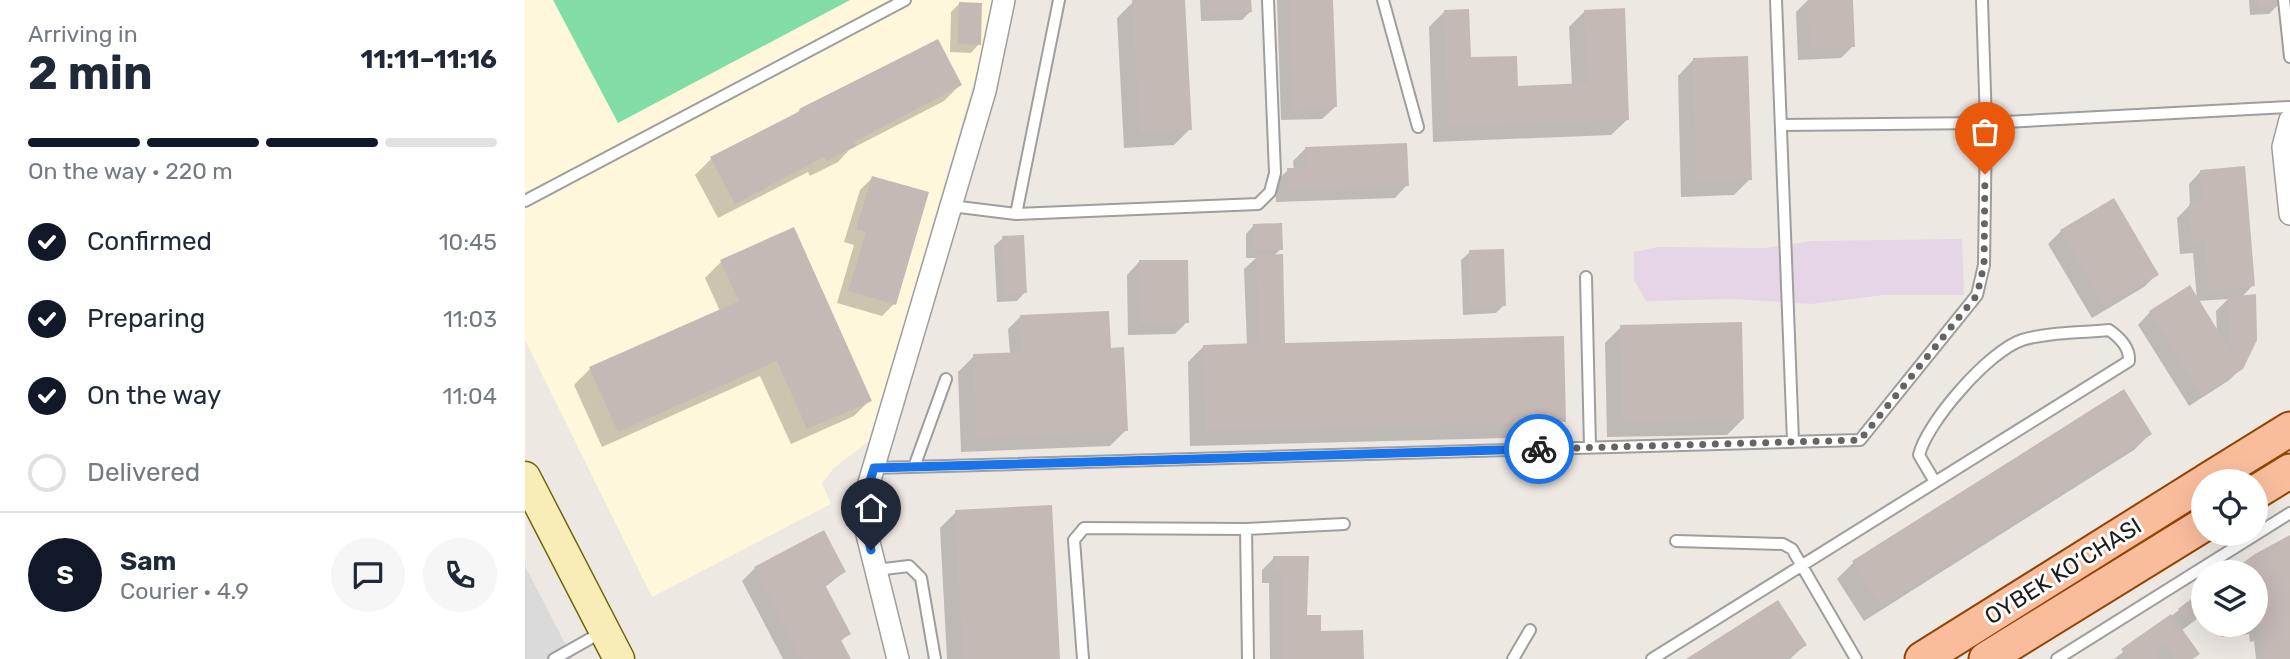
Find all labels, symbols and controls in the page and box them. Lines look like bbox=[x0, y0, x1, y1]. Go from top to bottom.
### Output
text: Arriving in bbox=[28, 20, 138, 48]
text: 11:11–11:16 bbox=[360, 44, 497, 75]
text: 2 min bbox=[28, 46, 153, 101]
pin bbox=[1955, 102, 2015, 174]
icon: bag bbox=[1966, 113, 2004, 151]
text: On the way · 220 m bbox=[28, 157, 233, 185]
icon: check bbox=[28, 223, 66, 261]
text: Confirmed bbox=[87, 226, 212, 257]
text: 10:45 bbox=[439, 228, 497, 256]
icon: check bbox=[28, 300, 66, 338]
text: Preparing bbox=[87, 303, 205, 334]
text: 11:03 bbox=[443, 305, 497, 333]
icon: check bbox=[28, 377, 66, 415]
text: On the way bbox=[87, 380, 221, 411]
text: 11:04 bbox=[443, 382, 497, 410]
courier bbox=[1504, 414, 1574, 484]
icon: bike bbox=[1520, 430, 1558, 468]
text: Delivered bbox=[87, 457, 200, 488]
map controls bbox=[2191, 469, 2268, 637]
button: locate bbox=[2191, 469, 2268, 546]
pin bbox=[841, 478, 901, 550]
icon: home bbox=[852, 489, 890, 527]
street label: OYBEK KO‘CHASI bbox=[1979, 512, 2147, 630]
button: chat bbox=[331, 538, 405, 612]
button: phone bbox=[423, 538, 497, 612]
text: Sam bbox=[120, 546, 176, 577]
text: S bbox=[56, 560, 74, 591]
button: layers bbox=[2191, 560, 2268, 637]
text: Courier · 4.9 bbox=[120, 577, 249, 605]

